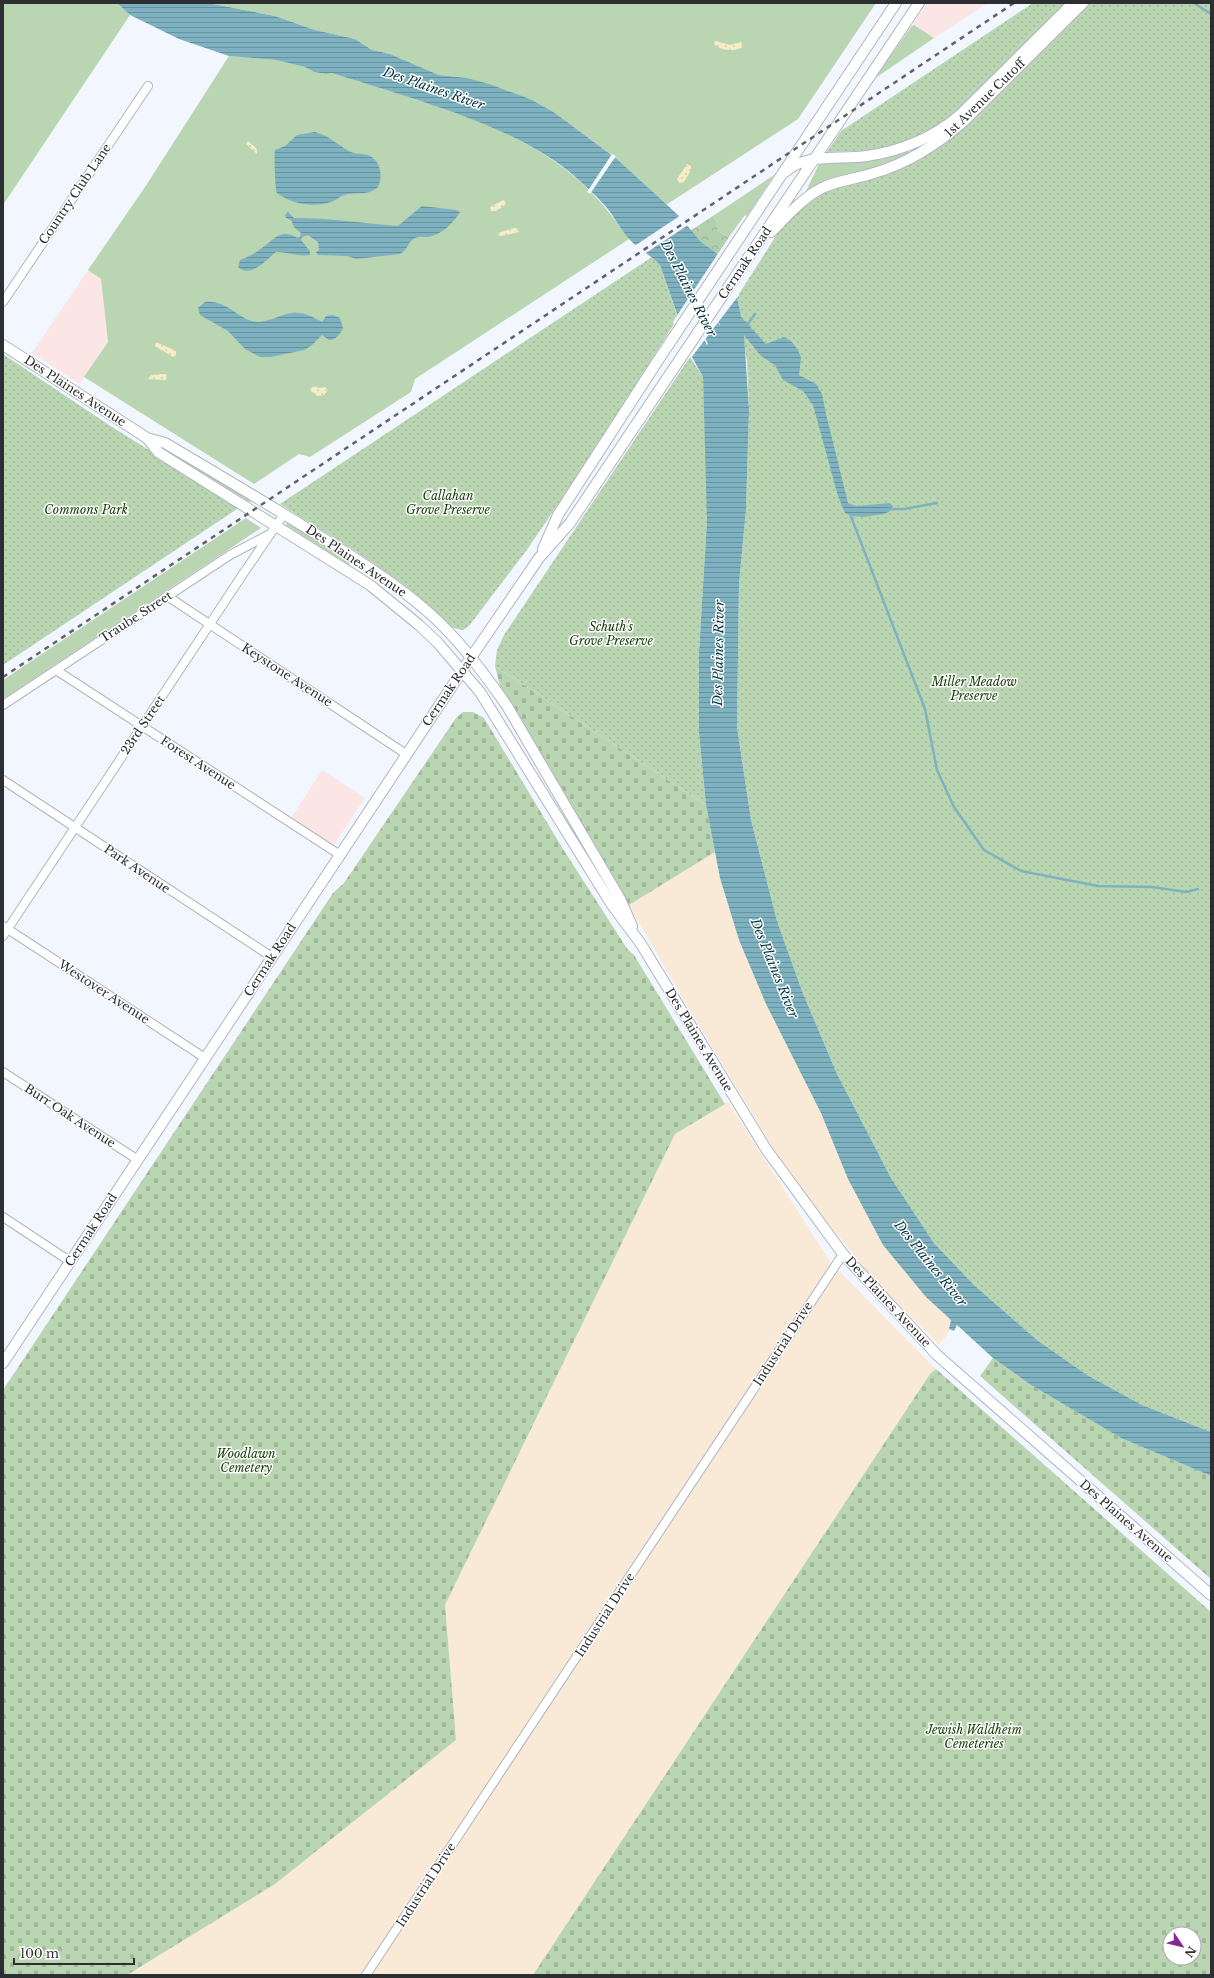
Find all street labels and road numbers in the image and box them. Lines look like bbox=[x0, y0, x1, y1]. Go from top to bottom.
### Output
street label: 1st Avenue Cutoff bbox=[941, 54, 1029, 140]
street label: Country Club Lane bbox=[35, 140, 114, 247]
street label: Cermak Road bbox=[715, 224, 774, 302]
street label: Des Plaines Avenue bbox=[21, 352, 129, 429]
street label: Des Plaines Avenue bbox=[303, 521, 410, 600]
street label: Traube Street bbox=[97, 587, 175, 646]
street label: Keystone Avenue bbox=[239, 640, 335, 710]
street label: Cermak Road bbox=[419, 651, 478, 729]
street label: 23rd Street bbox=[117, 692, 168, 757]
street label: Forest Avenue bbox=[158, 733, 239, 792]
street label: Park Avenue bbox=[101, 841, 173, 896]
street label: Cermak Road bbox=[240, 920, 299, 999]
street label: Westover Avenue bbox=[55, 956, 153, 1027]
street label: Des Plaines Avenue bbox=[662, 985, 736, 1095]
street label: Burr Oak Avenue bbox=[22, 1081, 119, 1151]
street label: Cermak Road bbox=[61, 1190, 120, 1269]
street label: Des Plaines Avenue bbox=[842, 1253, 934, 1350]
street label: Industrial Drive bbox=[750, 1299, 815, 1389]
street label: Des Plaines Avenue bbox=[1077, 1476, 1176, 1565]
street label: Industrial Drive bbox=[572, 1570, 637, 1660]
street label: Industrial Drive bbox=[393, 1840, 458, 1930]

